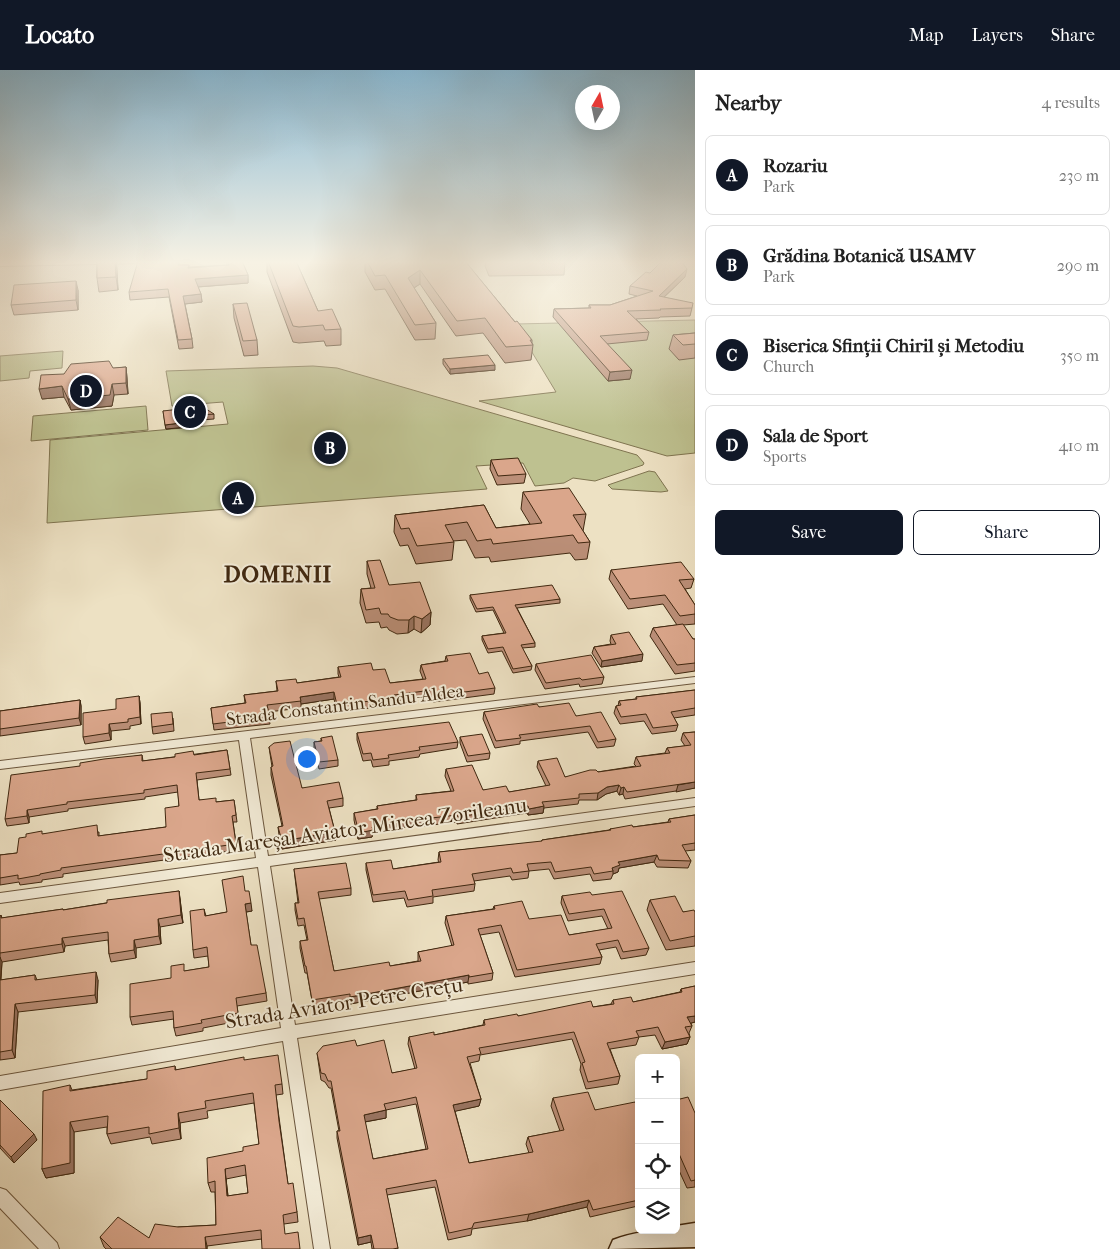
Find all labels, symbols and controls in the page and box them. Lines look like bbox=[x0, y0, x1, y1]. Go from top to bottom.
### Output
text: Locato bbox=[25, 21, 94, 49]
text: Map bbox=[909, 25, 943, 46]
text: Layers bbox=[971, 25, 1023, 46]
text: Share bbox=[1051, 25, 1095, 46]
north arrow bbox=[575, 85, 620, 130]
text: Nearby bbox=[715, 91, 781, 115]
text: 4 results bbox=[1042, 93, 1100, 112]
text: Rozariu bbox=[763, 155, 828, 177]
text: A bbox=[727, 166, 737, 185]
text: 230 m bbox=[1059, 166, 1099, 185]
text: Park bbox=[763, 177, 795, 196]
text: Grădina Botanică USAMV bbox=[763, 245, 975, 267]
text: B bbox=[727, 256, 737, 275]
text: 290 m bbox=[1057, 256, 1099, 275]
text: Park bbox=[763, 267, 795, 286]
text: Biserica Sfinții Chiril și Metodiu bbox=[763, 335, 1024, 357]
text: C bbox=[727, 346, 737, 365]
text: 350 m bbox=[1060, 346, 1099, 365]
text: Church bbox=[763, 357, 814, 376]
pin: D bbox=[70, 372, 102, 410]
pin: C bbox=[174, 393, 206, 431]
text: Sala de Sport bbox=[763, 425, 868, 447]
pin: B bbox=[314, 429, 346, 467]
text: D bbox=[726, 436, 738, 455]
text: 410 m bbox=[1058, 436, 1099, 455]
text: Sports bbox=[763, 447, 806, 466]
pin: A bbox=[222, 479, 254, 517]
button: Save bbox=[715, 510, 903, 555]
button: Share bbox=[913, 510, 1100, 555]
district label: DOMENII bbox=[224, 562, 332, 588]
street label: Strada Constantin Sandu-Aldea bbox=[225, 680, 466, 730]
your location bbox=[294, 746, 320, 772]
street label: Strada Mareșal Aviator Mircea Zorileanu bbox=[162, 793, 529, 867]
street label: Strada Aviator Petre Crețu bbox=[224, 972, 465, 1035]
map controls bbox=[635, 1054, 680, 1234]
button: + bbox=[635, 1054, 680, 1099]
button: − bbox=[635, 1099, 680, 1144]
button: locate bbox=[635, 1144, 680, 1189]
button: layers bbox=[635, 1189, 680, 1234]

